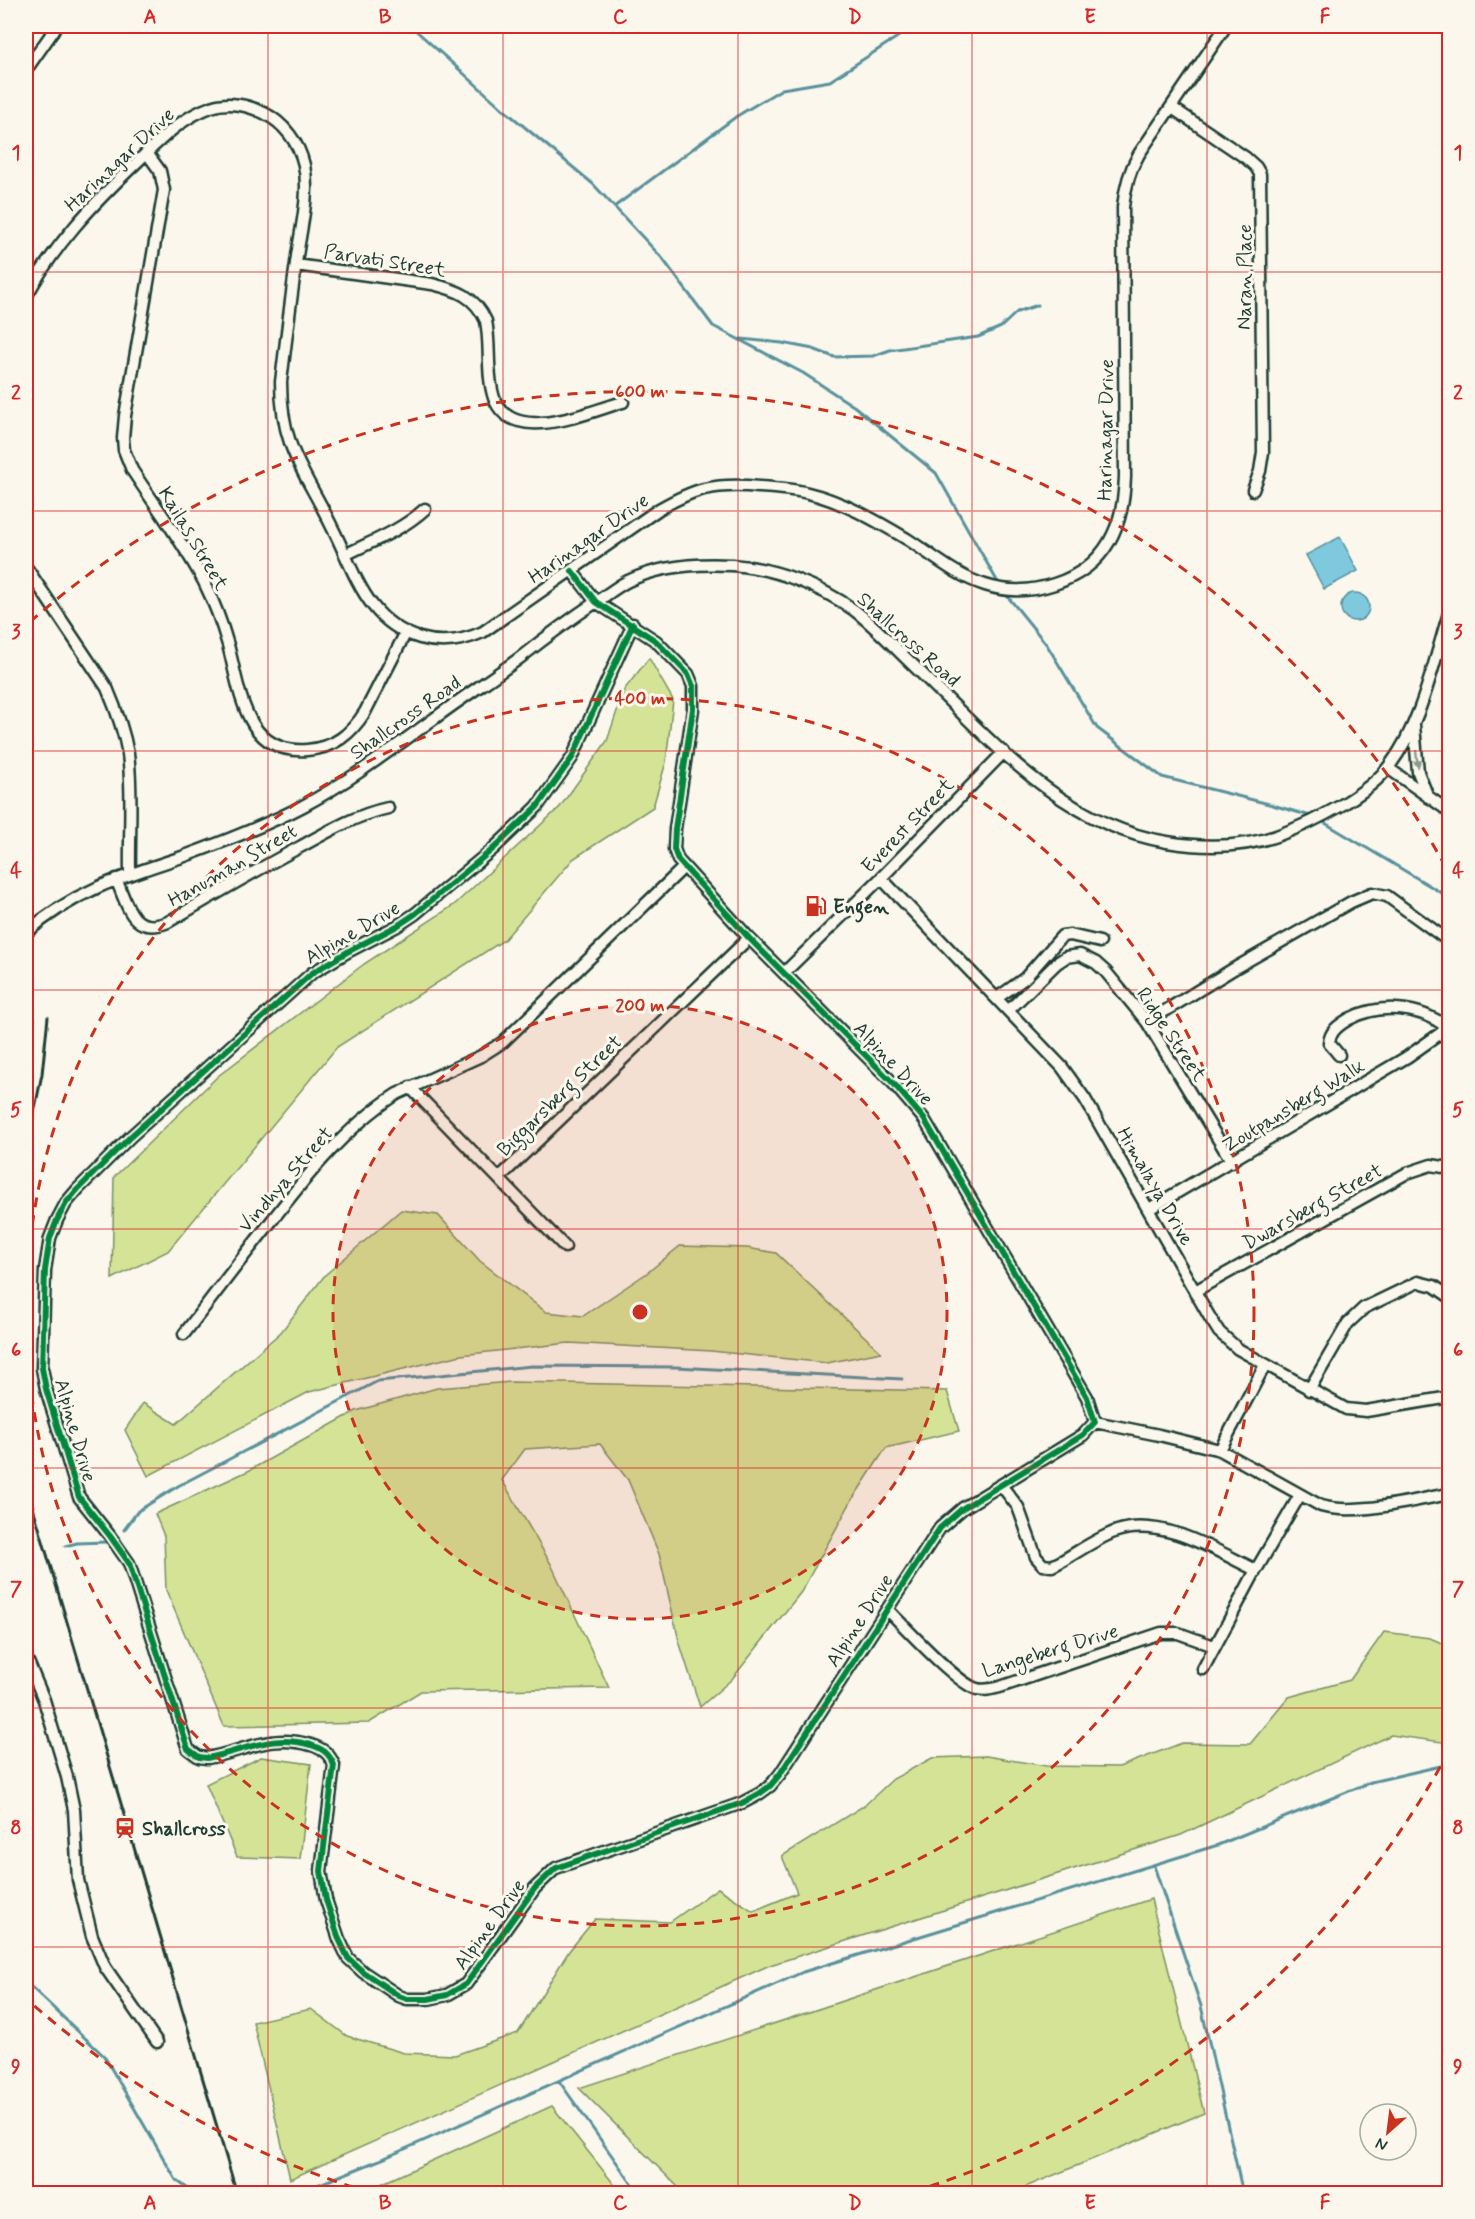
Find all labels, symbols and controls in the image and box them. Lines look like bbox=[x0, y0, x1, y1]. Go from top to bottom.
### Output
text: A bbox=[143, 4, 157, 31]
text: B bbox=[379, 4, 392, 31]
text: C bbox=[613, 4, 628, 31]
text: D bbox=[848, 4, 862, 31]
text: E bbox=[1084, 4, 1096, 31]
text: F bbox=[1320, 4, 1331, 31]
street label: Harinagar Drive bbox=[59, 102, 181, 218]
text: 1 bbox=[12, 140, 20, 167]
text: 1 bbox=[1454, 140, 1462, 167]
street label: Naran Place bbox=[1232, 224, 1259, 330]
street label: Parvati Street bbox=[322, 239, 448, 284]
street label: Harinagar Drive bbox=[1092, 359, 1121, 501]
text: 2 bbox=[11, 380, 21, 407]
text: 600 m bbox=[615, 380, 665, 404]
text: 2 bbox=[1453, 380, 1463, 407]
street label: Kailas Street bbox=[151, 482, 234, 596]
street label: Harinagar Drive bbox=[523, 488, 655, 591]
street label: Shallcross Road bbox=[851, 586, 965, 694]
text: 3 bbox=[11, 619, 21, 646]
text: 3 bbox=[1453, 619, 1463, 646]
street label: Shallcross Road bbox=[345, 670, 467, 767]
text: 400 m bbox=[615, 687, 665, 711]
one-way arrow bbox=[1412, 750, 1421, 769]
street label: Everest Street bbox=[856, 772, 961, 880]
street label: Hanuman Street bbox=[163, 818, 302, 914]
text: 4 bbox=[10, 858, 22, 885]
text: 4 bbox=[1452, 858, 1464, 885]
fuel station icon: Engen bbox=[804, 894, 828, 918]
place label: Engen bbox=[833, 894, 889, 923]
street label: Alpine Drive bbox=[300, 895, 405, 971]
street label: Ridge Street bbox=[1128, 982, 1212, 1088]
text: 200 m bbox=[615, 994, 665, 1018]
street label: Alpine Drive bbox=[847, 1016, 939, 1112]
street label: Biggarsberg Street bbox=[491, 1029, 630, 1164]
street label: Zoutpansberg Walk bbox=[1217, 1053, 1371, 1161]
text: 5 bbox=[10, 1097, 22, 1124]
text: 5 bbox=[1452, 1097, 1464, 1124]
street label: Vindhya Street bbox=[232, 1121, 340, 1239]
street label: Himalaya Drive bbox=[1110, 1122, 1200, 1251]
street label: Dwarsberg Street bbox=[1238, 1158, 1388, 1259]
centre of rings bbox=[630, 1302, 650, 1322]
text: 6 bbox=[11, 1337, 21, 1364]
text: 6 bbox=[1453, 1337, 1463, 1364]
street label: Alpine Drive bbox=[47, 1376, 102, 1485]
street label: Alpine Drive bbox=[820, 1569, 900, 1673]
text: 7 bbox=[10, 1576, 22, 1603]
text: 7 bbox=[1452, 1576, 1464, 1603]
street label: Langeberg Drive bbox=[979, 1618, 1122, 1687]
text: 8 bbox=[10, 1815, 22, 1842]
text: 8 bbox=[1452, 1815, 1464, 1842]
station icon: Shallcross bbox=[113, 1816, 137, 1840]
place label: Shallcross bbox=[142, 1816, 226, 1843]
street label: Alpine Drive bbox=[448, 1874, 532, 1976]
text: 9 bbox=[11, 2054, 21, 2081]
text: 9 bbox=[1453, 2054, 1463, 2081]
north arrow bbox=[1358, 2102, 1418, 2162]
text: N bbox=[1372, 2132, 1391, 2156]
text: A bbox=[143, 2190, 157, 2217]
text: B bbox=[379, 2190, 392, 2217]
text: C bbox=[613, 2190, 628, 2217]
text: D bbox=[848, 2190, 862, 2217]
text: E bbox=[1084, 2190, 1096, 2217]
text: F bbox=[1320, 2190, 1331, 2217]

